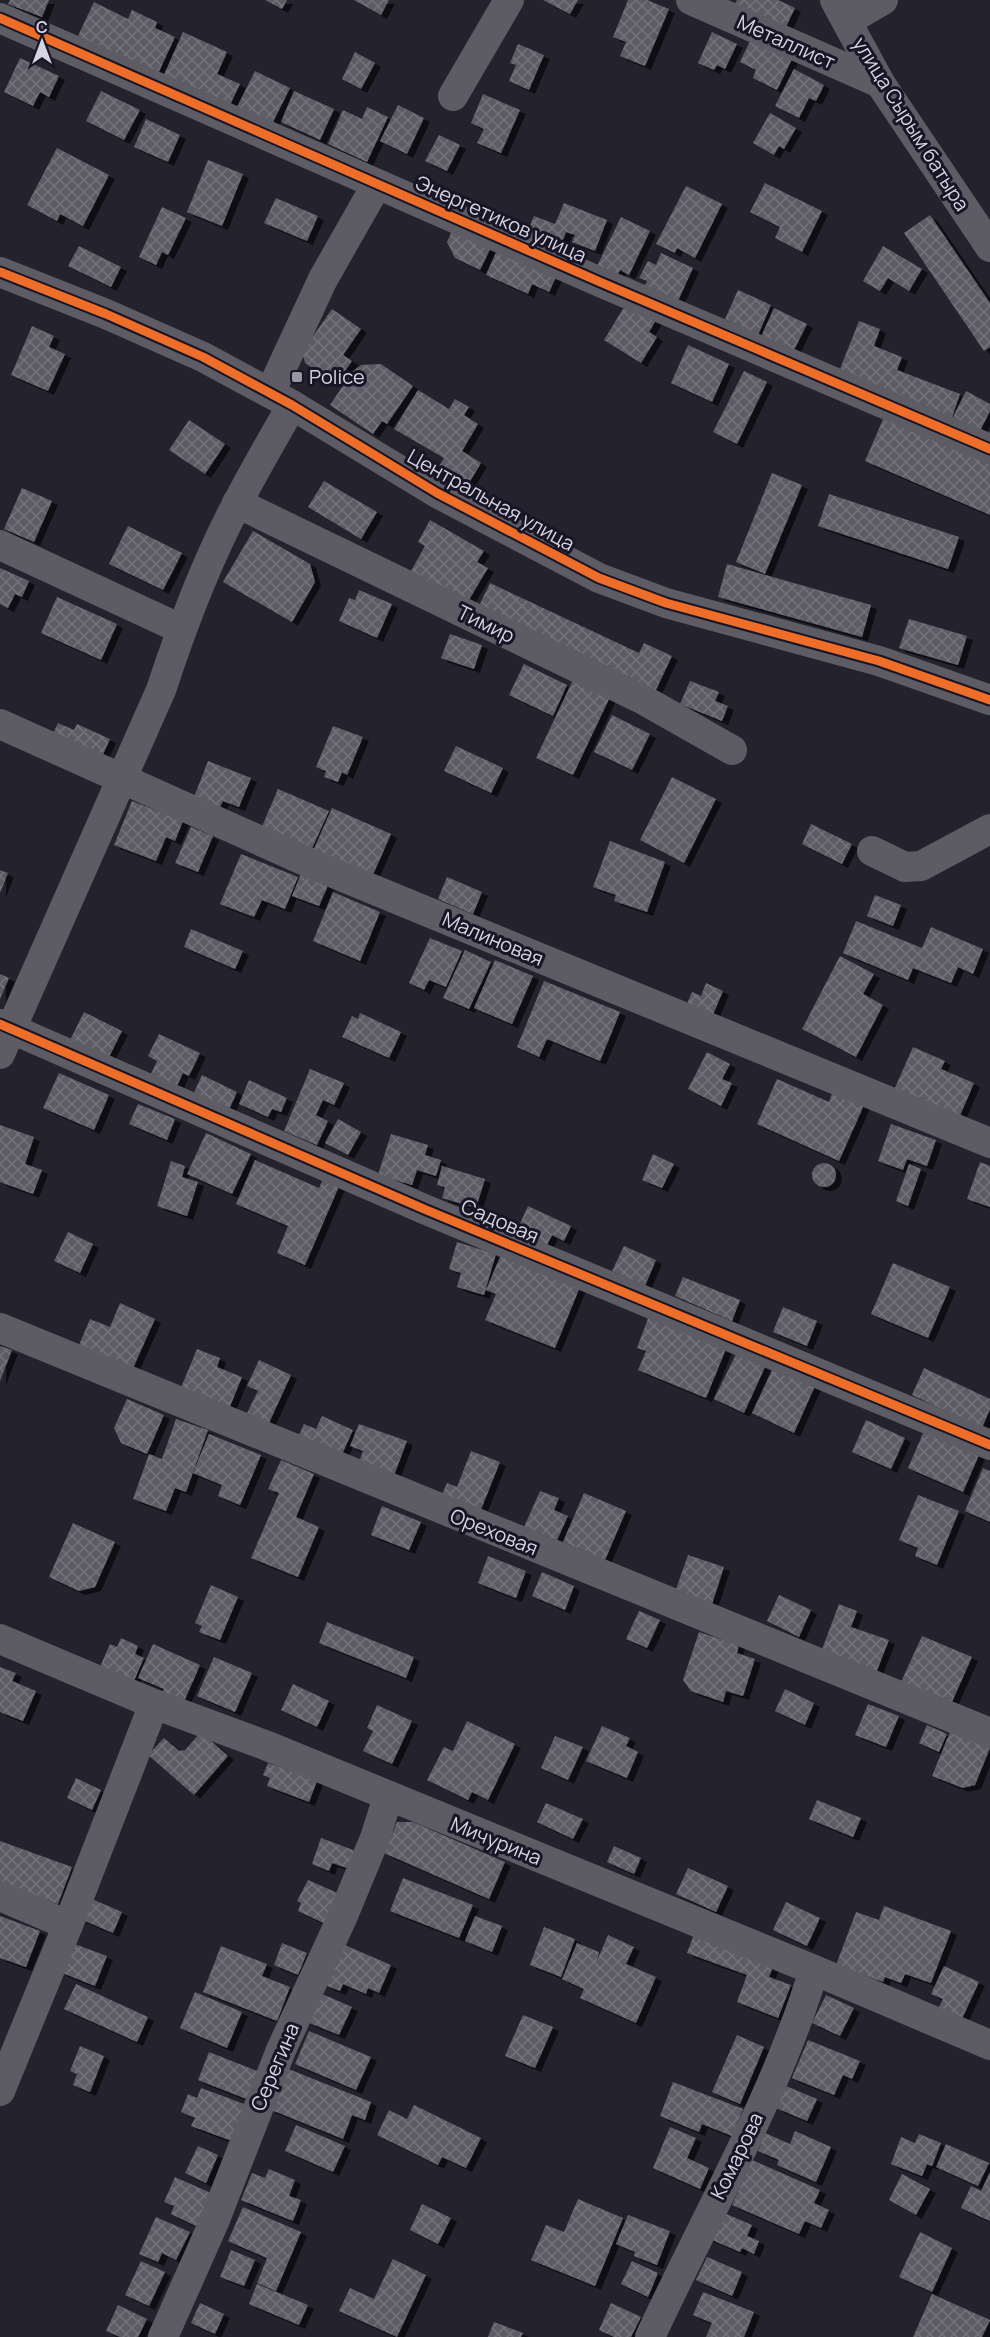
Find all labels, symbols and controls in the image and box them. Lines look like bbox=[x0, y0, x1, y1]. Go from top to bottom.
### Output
street label: Металлист bbox=[733, 8, 839, 75]
north arrow bbox=[12, 12, 72, 72]
text: С bbox=[36, 16, 48, 38]
street label: улица Сырым батыра bbox=[847, 32, 976, 216]
street label: Энергетиков улица bbox=[411, 169, 591, 268]
place label: Police bbox=[309, 363, 365, 390]
marker: Police bbox=[290, 370, 304, 384]
street label: Центральная улица bbox=[403, 442, 580, 557]
street label: Тимир bbox=[453, 598, 519, 649]
street label: Малиновая bbox=[439, 905, 548, 972]
street label: Садовая bbox=[457, 1192, 543, 1249]
street label: Ореховая bbox=[446, 1502, 542, 1561]
street label: Мичурина bbox=[447, 1810, 546, 1871]
street label: Серегина bbox=[244, 2019, 305, 2115]
street label: Комарова bbox=[704, 2108, 769, 2204]

